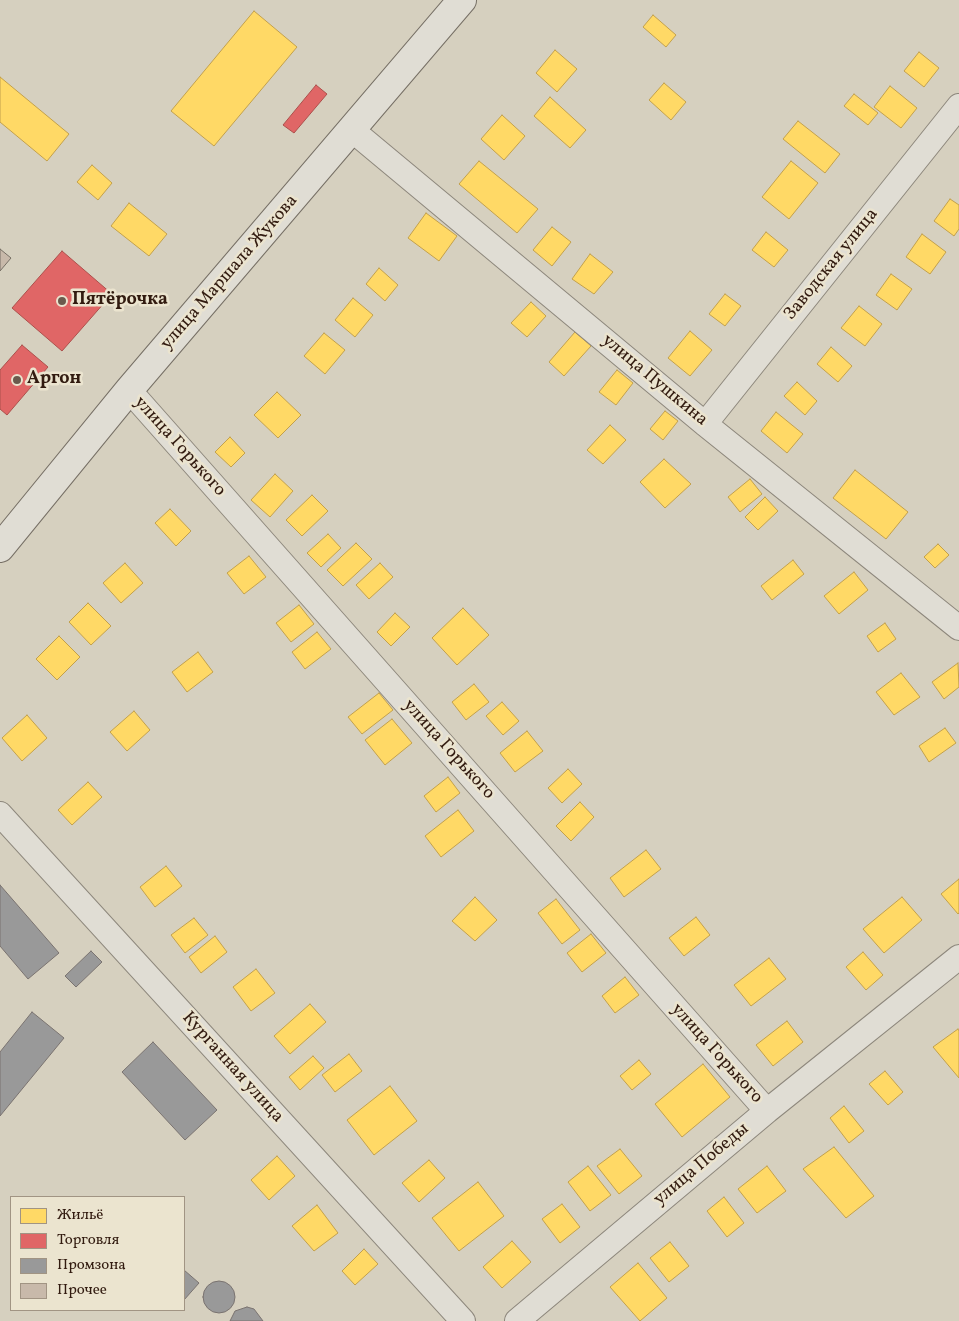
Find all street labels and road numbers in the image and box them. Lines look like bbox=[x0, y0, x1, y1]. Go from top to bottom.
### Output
street label: улица Маршала Жукова bbox=[157, 191, 303, 355]
street label: Заводская улица bbox=[780, 205, 884, 325]
street label: улица Пушкина bbox=[597, 330, 711, 432]
street label: улица Горького bbox=[128, 392, 230, 502]
street label: улица Горького bbox=[397, 695, 499, 805]
street label: улица Горького bbox=[665, 999, 767, 1109]
street label: Курганная улица bbox=[177, 1008, 287, 1128]
street label: улица Победы bbox=[650, 1119, 754, 1211]

